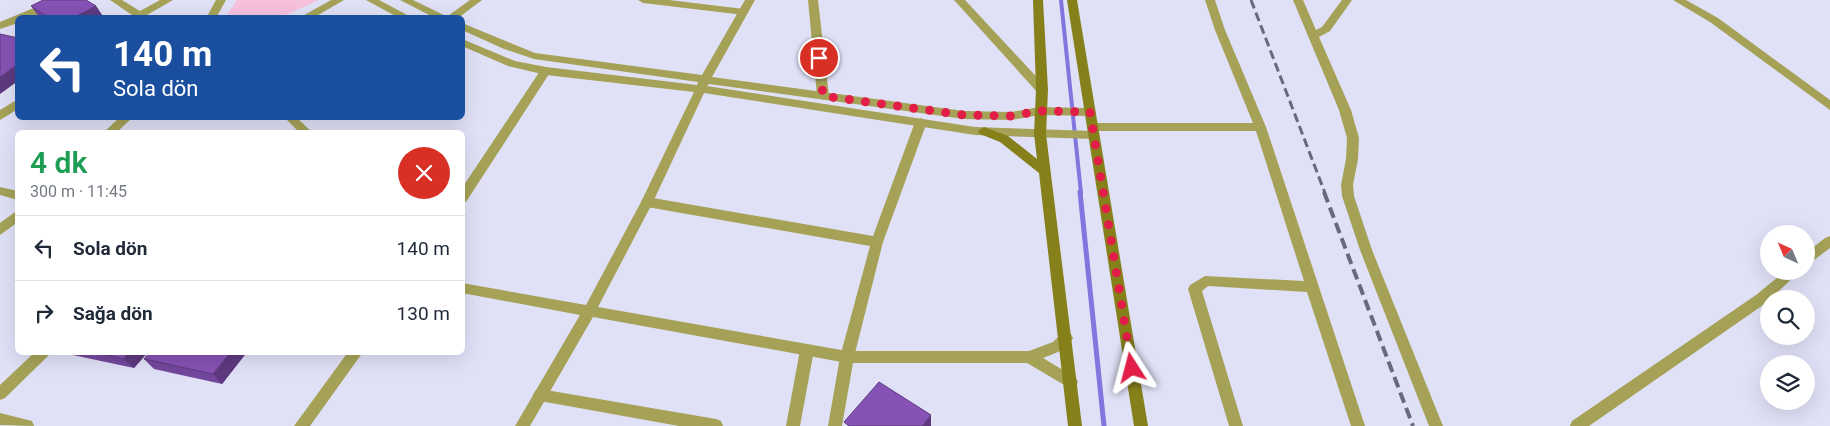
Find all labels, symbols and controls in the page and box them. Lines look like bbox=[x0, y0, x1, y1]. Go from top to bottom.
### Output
text: 140 m bbox=[113, 34, 212, 75]
icon: left bbox=[30, 35, 95, 100]
pin bbox=[798, 37, 840, 79]
icon: arrive bbox=[805, 44, 833, 72]
text: Sola dön bbox=[113, 76, 199, 101]
text: 4 dk bbox=[30, 145, 87, 180]
button: close bbox=[398, 147, 450, 199]
text: 300 m · 11:45 bbox=[30, 182, 127, 201]
north arrow bbox=[1760, 225, 1815, 280]
map controls bbox=[1760, 225, 1815, 410]
icon: left bbox=[30, 234, 58, 262]
text: Sola dön bbox=[73, 237, 147, 260]
text: 140 m bbox=[397, 237, 450, 260]
button: search bbox=[1760, 290, 1815, 345]
icon: right bbox=[30, 299, 58, 327]
text: Sağa dön bbox=[73, 302, 153, 325]
text: 130 m bbox=[397, 302, 450, 325]
position arrow bbox=[1105, 341, 1157, 393]
button: layers bbox=[1760, 355, 1815, 410]

